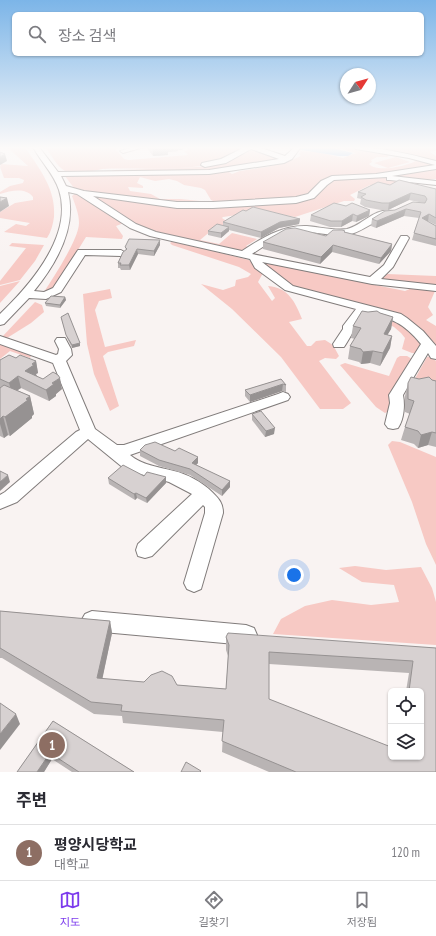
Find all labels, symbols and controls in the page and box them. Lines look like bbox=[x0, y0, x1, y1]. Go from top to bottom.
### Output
search box bbox=[12, 12, 424, 56]
icon: search bbox=[26, 23, 48, 45]
text: 장소 검색 bbox=[58, 26, 116, 45]
north arrow bbox=[340, 68, 376, 104]
your location bbox=[284, 565, 304, 585]
map controls bbox=[388, 688, 424, 760]
button: locate bbox=[388, 688, 424, 724]
button: layers bbox=[388, 724, 424, 760]
pin: 1 bbox=[39, 730, 65, 760]
text: 주변 bbox=[16, 789, 47, 811]
text: 평양시당학교 bbox=[54, 835, 137, 854]
text: 1 bbox=[26, 844, 32, 861]
text: 120 m bbox=[391, 844, 420, 861]
text: 대학교 bbox=[54, 856, 90, 873]
tab: 지도 bbox=[59, 889, 81, 929]
tab: 길찾기 bbox=[199, 889, 229, 929]
tab: 저장됨 bbox=[347, 889, 377, 929]

